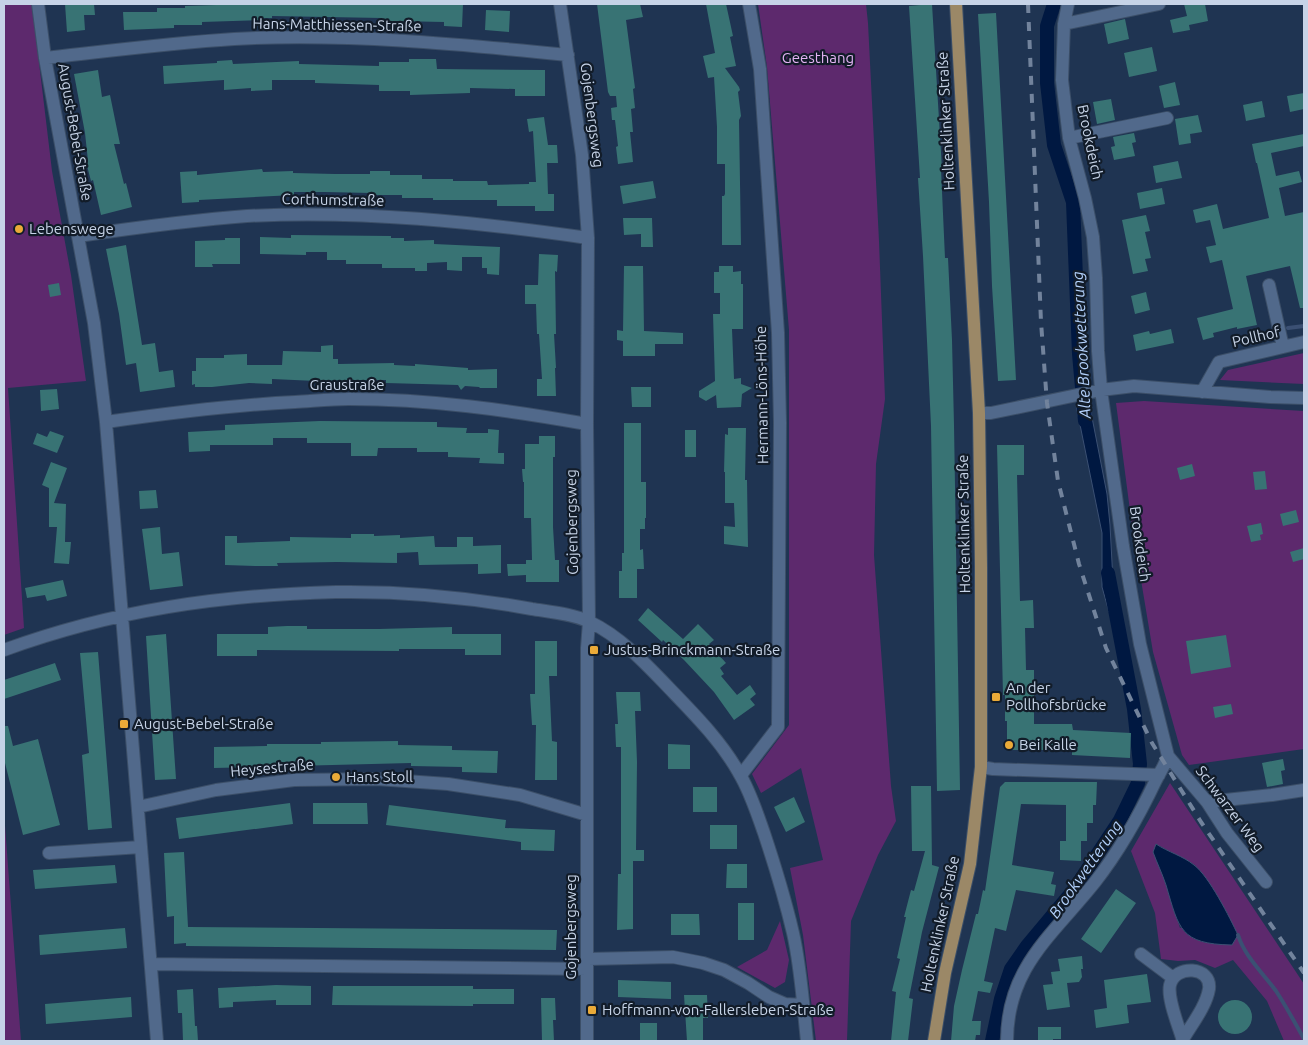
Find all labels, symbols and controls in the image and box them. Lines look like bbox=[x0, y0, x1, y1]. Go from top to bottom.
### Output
street label: Hans-Matthiessen-Straße bbox=[252, 15, 422, 34]
park label: Geesthang bbox=[782, 49, 854, 66]
street label: Holtenklinker Straße bbox=[933, 51, 958, 191]
street label: Gojenbergsweg bbox=[578, 61, 607, 168]
street label: August-Bebel-Straße bbox=[55, 62, 96, 202]
street label: Brookdeich bbox=[1074, 103, 1107, 181]
street label: Corthumstraße bbox=[282, 190, 385, 209]
place label: Lebenswege bbox=[29, 220, 114, 237]
marker: Lebenswege bbox=[13, 223, 25, 235]
water label: Alte Brookwetterung bbox=[1068, 271, 1094, 420]
street label: Pollhof bbox=[1230, 323, 1282, 350]
street label: Hermann-Löns-Höhe bbox=[752, 326, 771, 464]
street label: Graustraße bbox=[309, 376, 385, 393]
street label: Holtenklinker Straße bbox=[954, 454, 973, 594]
street label: Gojenbergsweg bbox=[562, 469, 581, 575]
street label: Brookdeich bbox=[1127, 505, 1154, 583]
place label: Justus-Brinckmann-Straße bbox=[604, 641, 780, 658]
marker: Justus-Brinckmann-Straße bbox=[588, 644, 600, 656]
place label: An der Pollhofsbrücke bbox=[1006, 679, 1107, 713]
marker: An der Pollhofsbrücke bbox=[990, 691, 1002, 703]
place label: August-Bebel-Straße bbox=[134, 715, 273, 732]
marker: August-Bebel-Straße bbox=[118, 718, 130, 730]
place label: Bei Kalle bbox=[1019, 736, 1077, 753]
marker: Bei Kalle bbox=[1003, 739, 1015, 751]
street label: Heysestraße bbox=[229, 755, 314, 780]
street label: Schwarzer Weg bbox=[1193, 762, 1268, 855]
place label: Hans Stoll bbox=[346, 768, 413, 785]
marker: Hans Stoll bbox=[330, 771, 342, 783]
water label: Brookwetterung bbox=[1045, 817, 1126, 921]
street label: Holtenklinker Straße bbox=[917, 854, 962, 994]
street label: Gojenbergsweg bbox=[562, 874, 579, 980]
place label: Hoffmann-von-Fallersleben-Straße bbox=[602, 1001, 834, 1018]
marker: Hoffmann-von-Fallersleben-Straße bbox=[586, 1004, 598, 1016]

